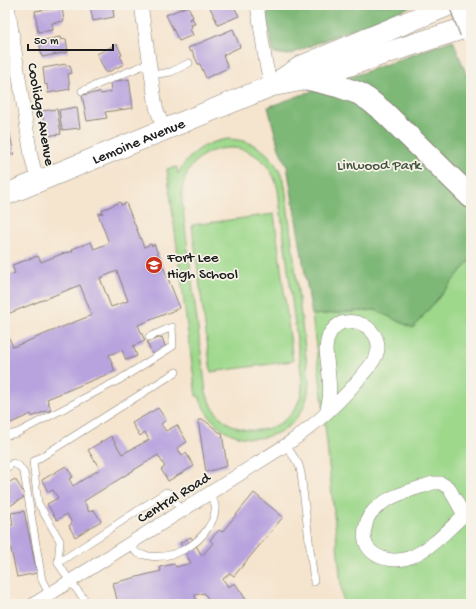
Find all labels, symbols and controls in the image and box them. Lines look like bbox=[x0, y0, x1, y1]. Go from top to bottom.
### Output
scale bar bbox=[28, 26, 113, 52]
text: 50 m bbox=[34, 35, 59, 49]
street label: Coolidge Avenue bbox=[22, 62, 58, 167]
street label: Lemoine Avenue bbox=[90, 115, 188, 169]
park label: Linwood Park bbox=[337, 157, 422, 175]
place label: Fort Lee High School bbox=[166, 249, 238, 284]
school or university icon: Fort Lee High School bbox=[144, 255, 164, 275]
street label: Central Road bbox=[134, 469, 215, 528]

